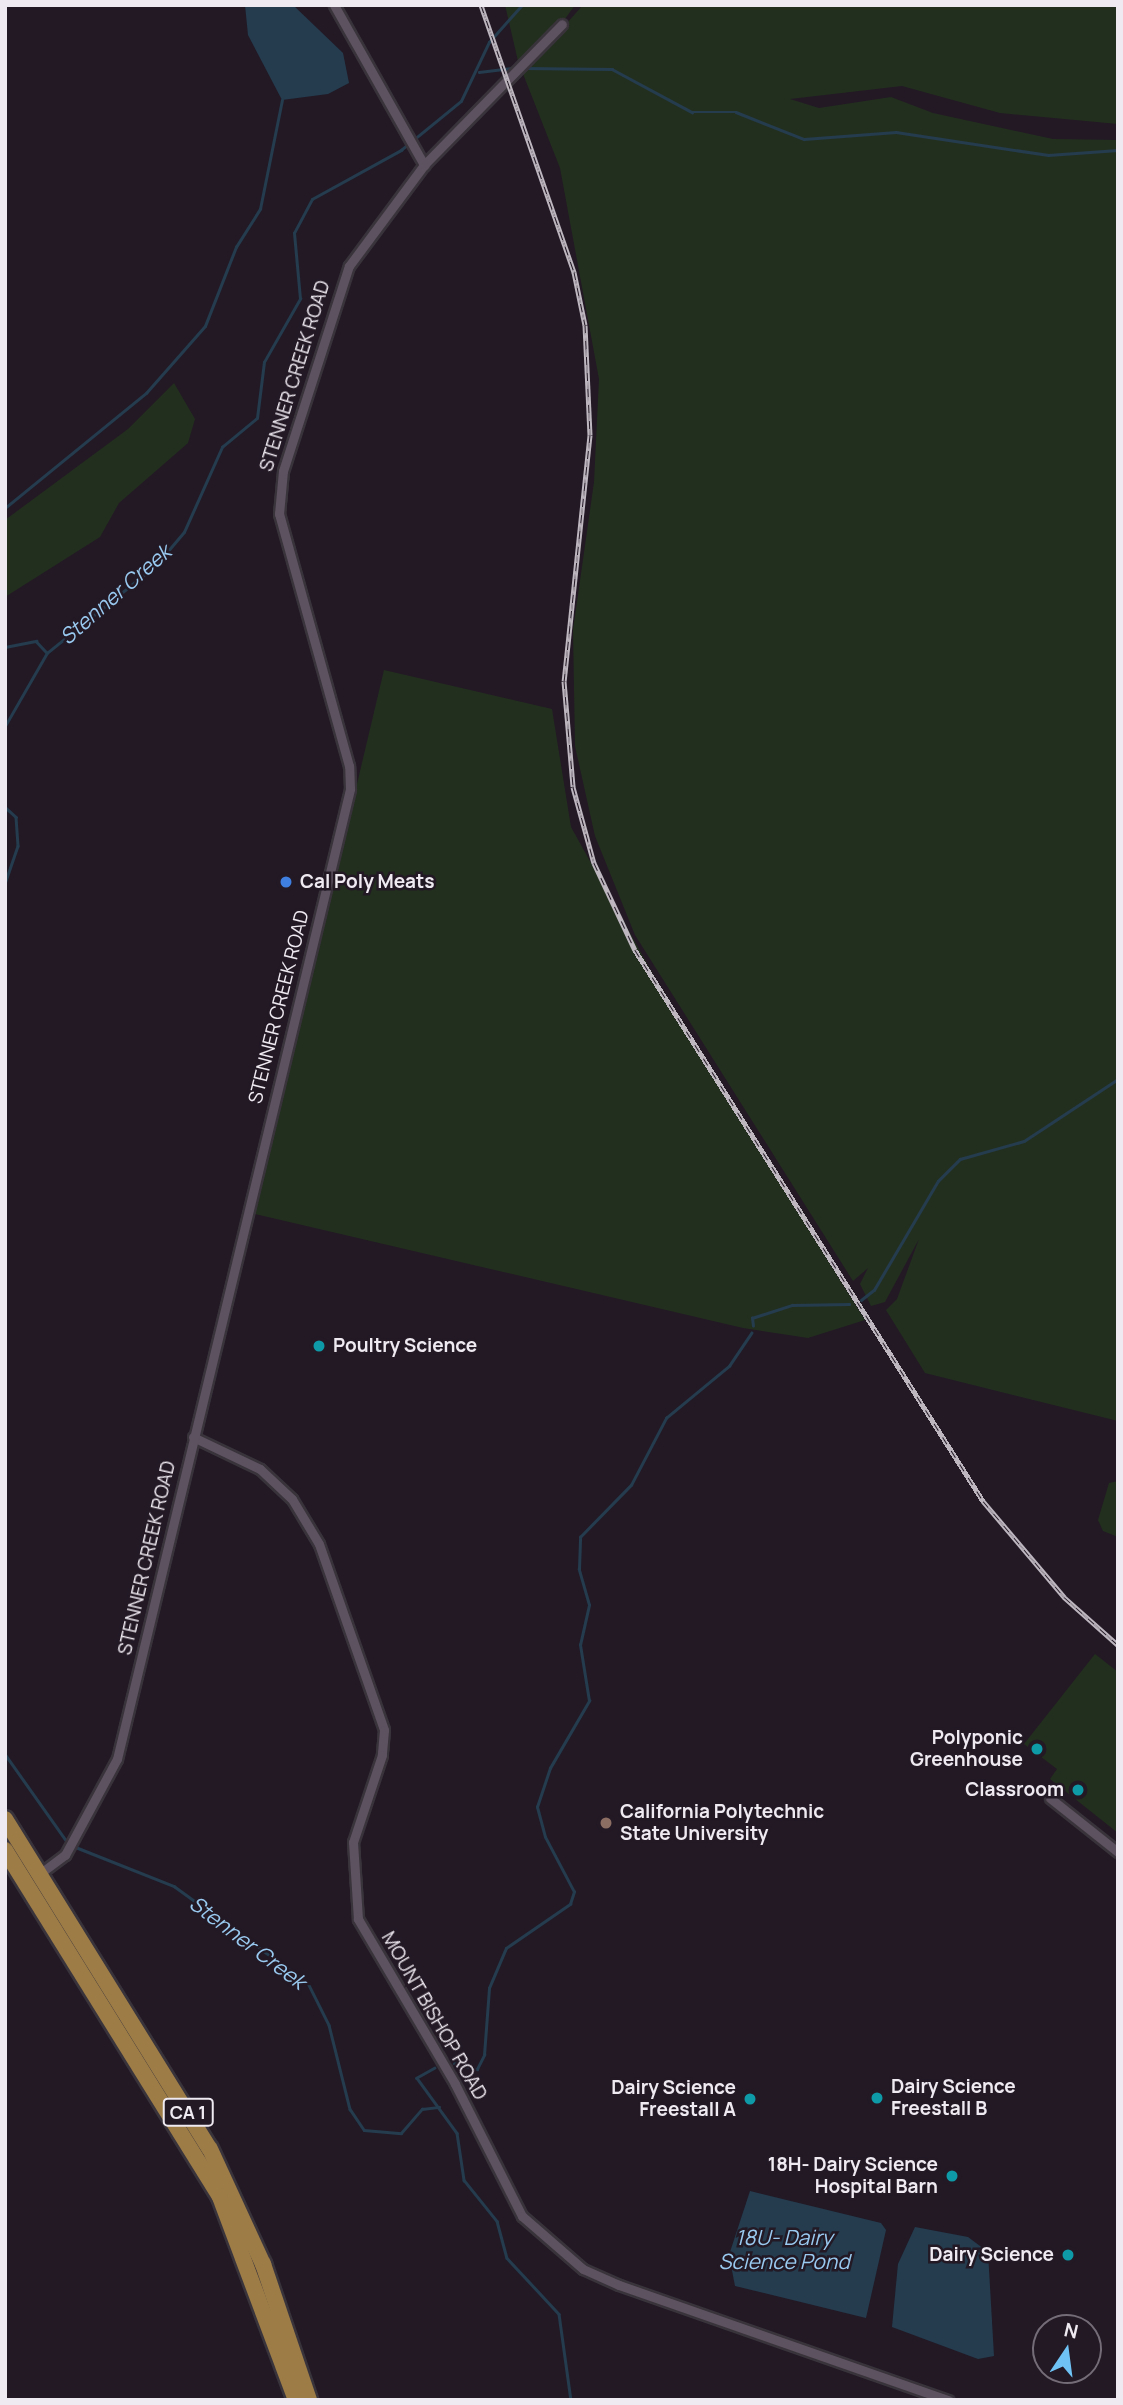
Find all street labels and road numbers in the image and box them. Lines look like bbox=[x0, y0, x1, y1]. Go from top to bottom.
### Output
street label: STENNER CREEK ROAD bbox=[255, 278, 335, 474]
street label: STENNER CREEK ROAD bbox=[244, 908, 314, 1106]
street label: STENNER CREEK ROAD bbox=[114, 1459, 180, 1657]
street label: MOUNT BISHOP ROAD bbox=[376, 1928, 492, 2104]
road number: CA 1 bbox=[162, 2098, 214, 2126]

